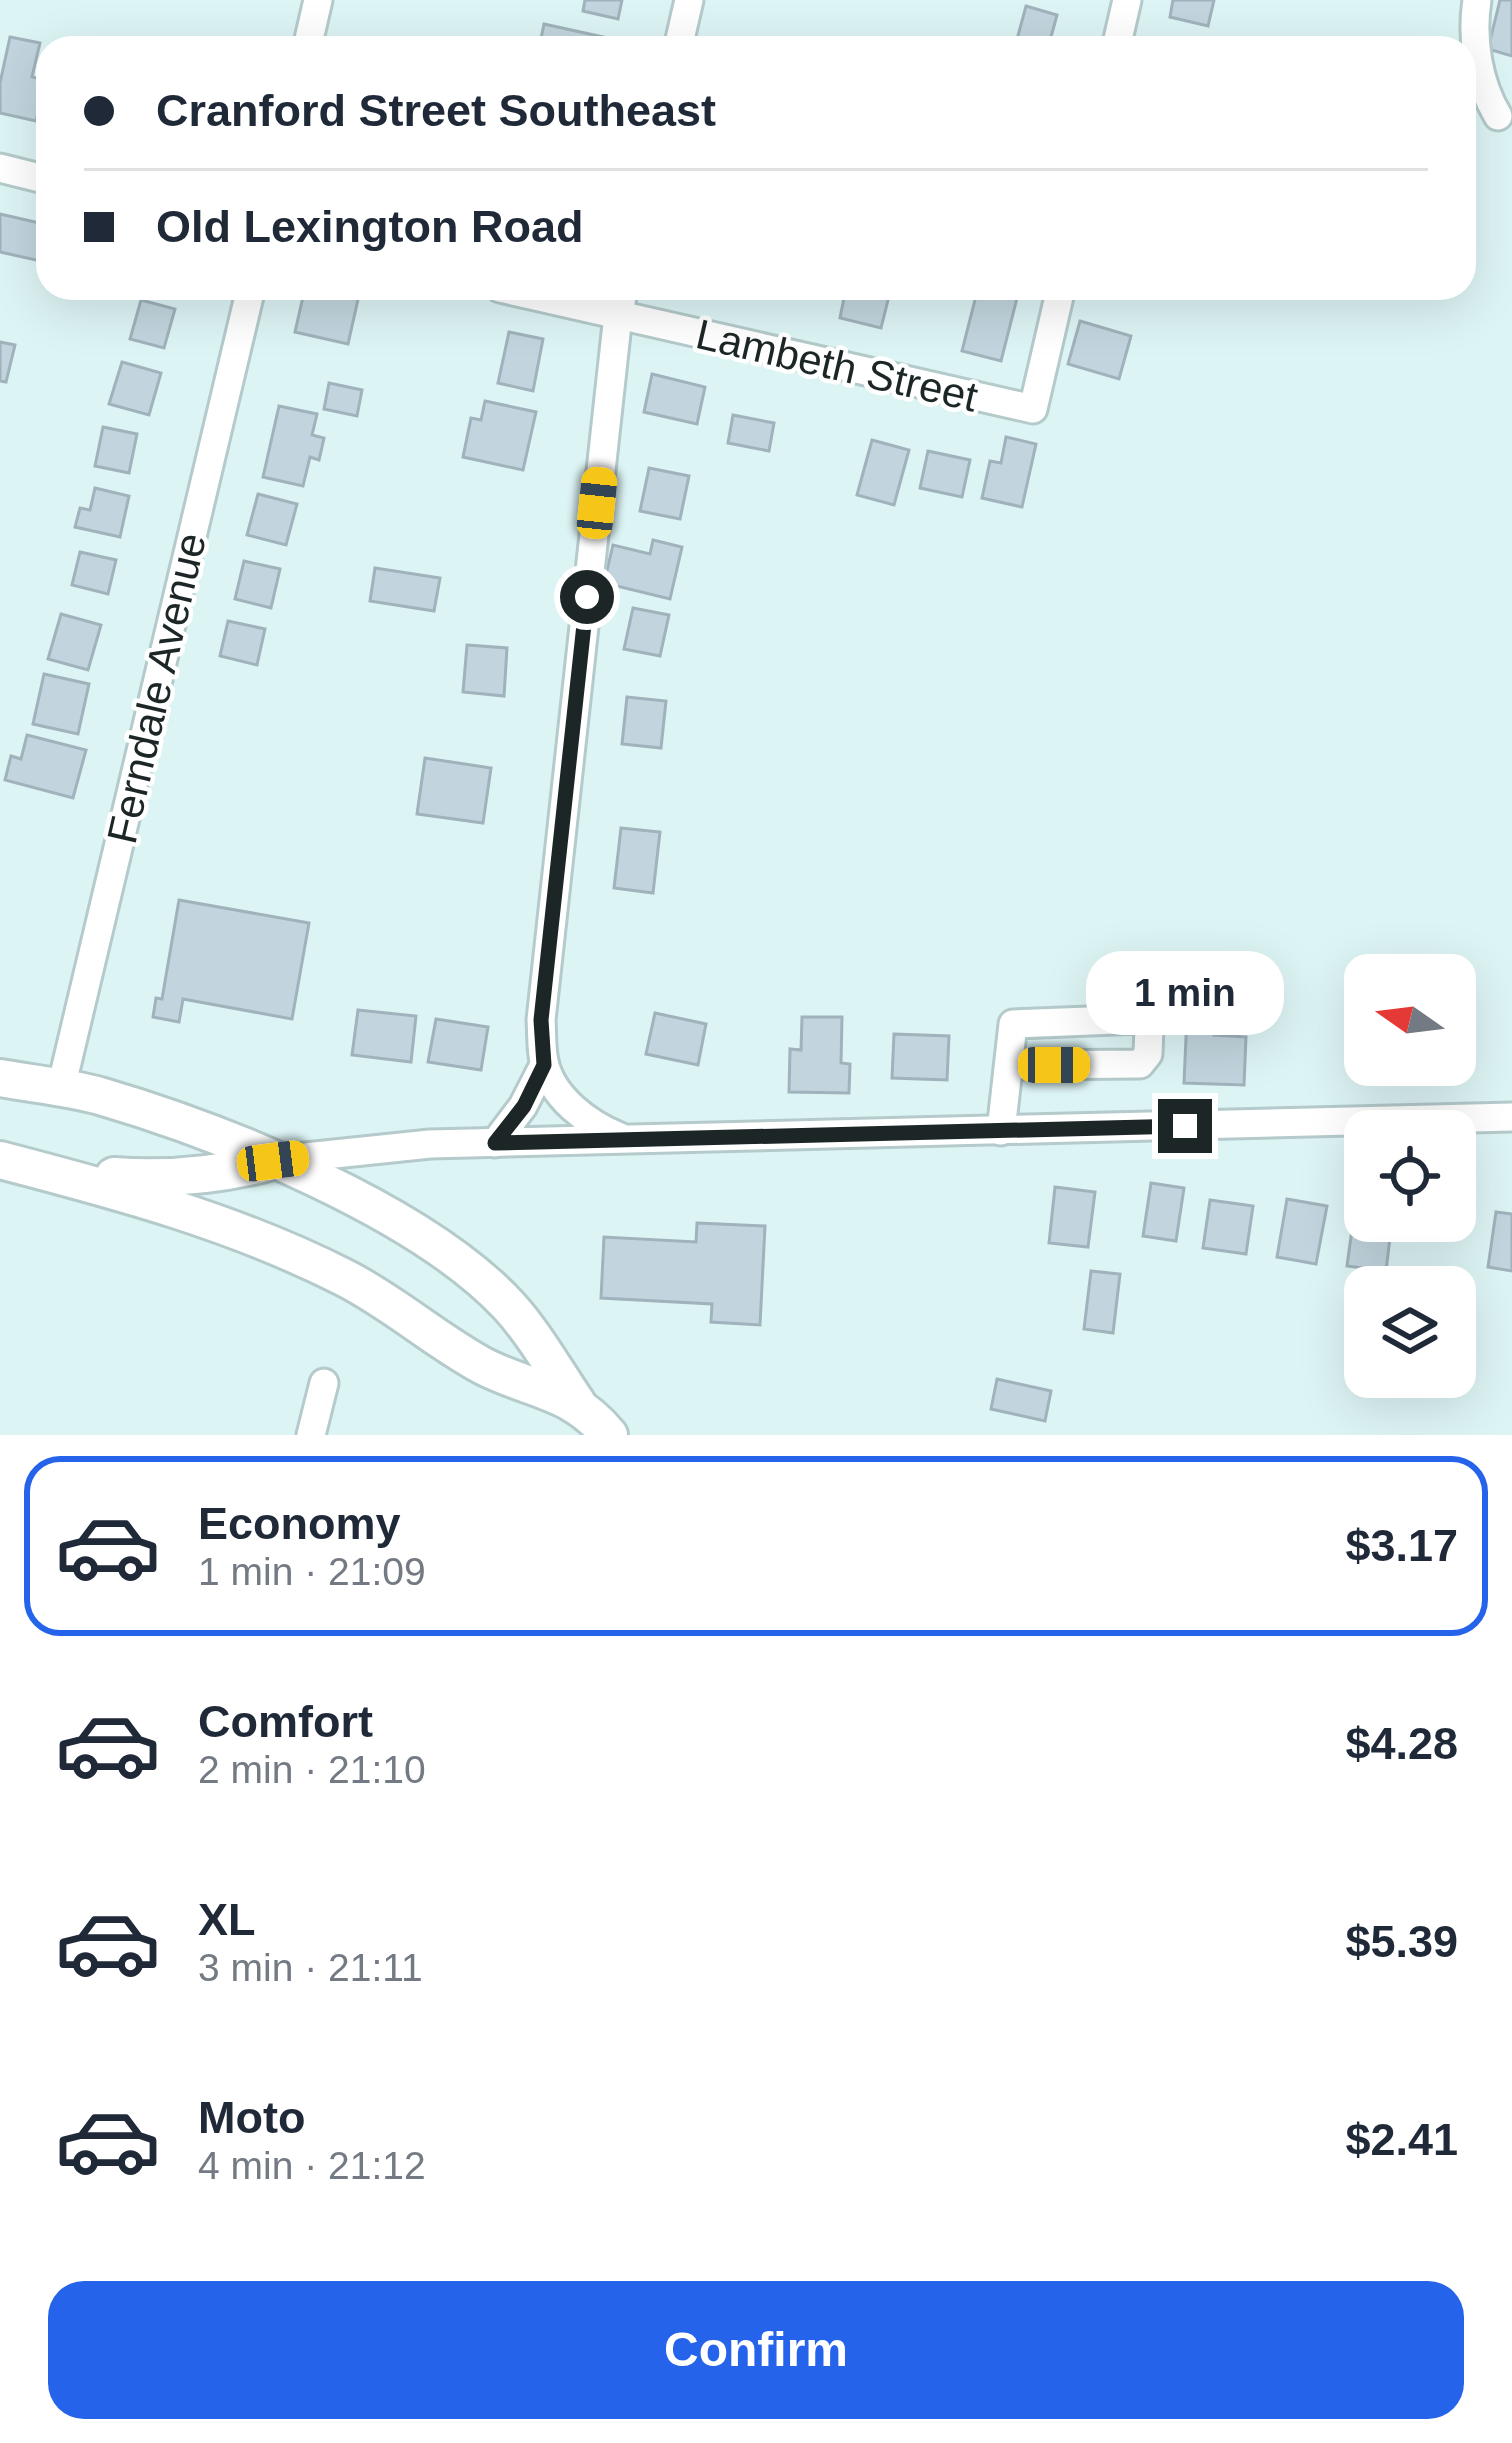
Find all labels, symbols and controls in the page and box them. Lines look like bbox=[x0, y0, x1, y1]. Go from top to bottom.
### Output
text: Cranford Street Southeast bbox=[156, 85, 716, 136]
text: Old Lexington Road bbox=[156, 201, 583, 252]
street label: Lambeth Street bbox=[692, 310, 982, 421]
car bbox=[575, 465, 619, 541]
street label: Ferndale Avenue bbox=[98, 528, 215, 848]
route start bbox=[560, 570, 614, 624]
callout: 1 min bbox=[1086, 952, 1284, 1036]
north arrow bbox=[1344, 954, 1476, 1086]
map controls bbox=[1344, 954, 1476, 1398]
text: 1 min bbox=[1134, 971, 1236, 1014]
car bbox=[1018, 1047, 1090, 1083]
route end bbox=[1158, 1099, 1212, 1153]
button: locate bbox=[1344, 1110, 1476, 1242]
car bbox=[235, 1139, 311, 1183]
button: layers bbox=[1344, 1266, 1476, 1398]
icon: car bbox=[54, 1492, 162, 1600]
text: Economy bbox=[198, 1498, 401, 1549]
text: $3.17 bbox=[1345, 1520, 1458, 1571]
text: 1 min · 21:09 bbox=[198, 1550, 426, 1593]
icon: car bbox=[54, 1690, 162, 1798]
text: Comfort bbox=[198, 1696, 373, 1747]
text: $4.28 bbox=[1345, 1718, 1458, 1769]
text: 2 min · 21:10 bbox=[198, 1748, 426, 1791]
icon: car bbox=[54, 1888, 162, 1996]
text: XL bbox=[198, 1894, 256, 1945]
text: $5.39 bbox=[1345, 1916, 1458, 1967]
text: 3 min · 21:11 bbox=[198, 1946, 423, 1989]
icon: car bbox=[54, 2086, 162, 2194]
text: Moto bbox=[198, 2092, 305, 2143]
text: $2.41 bbox=[1345, 2114, 1458, 2165]
text: 4 min · 21:12 bbox=[198, 2144, 426, 2187]
button: Confirm bbox=[48, 2281, 1464, 2419]

